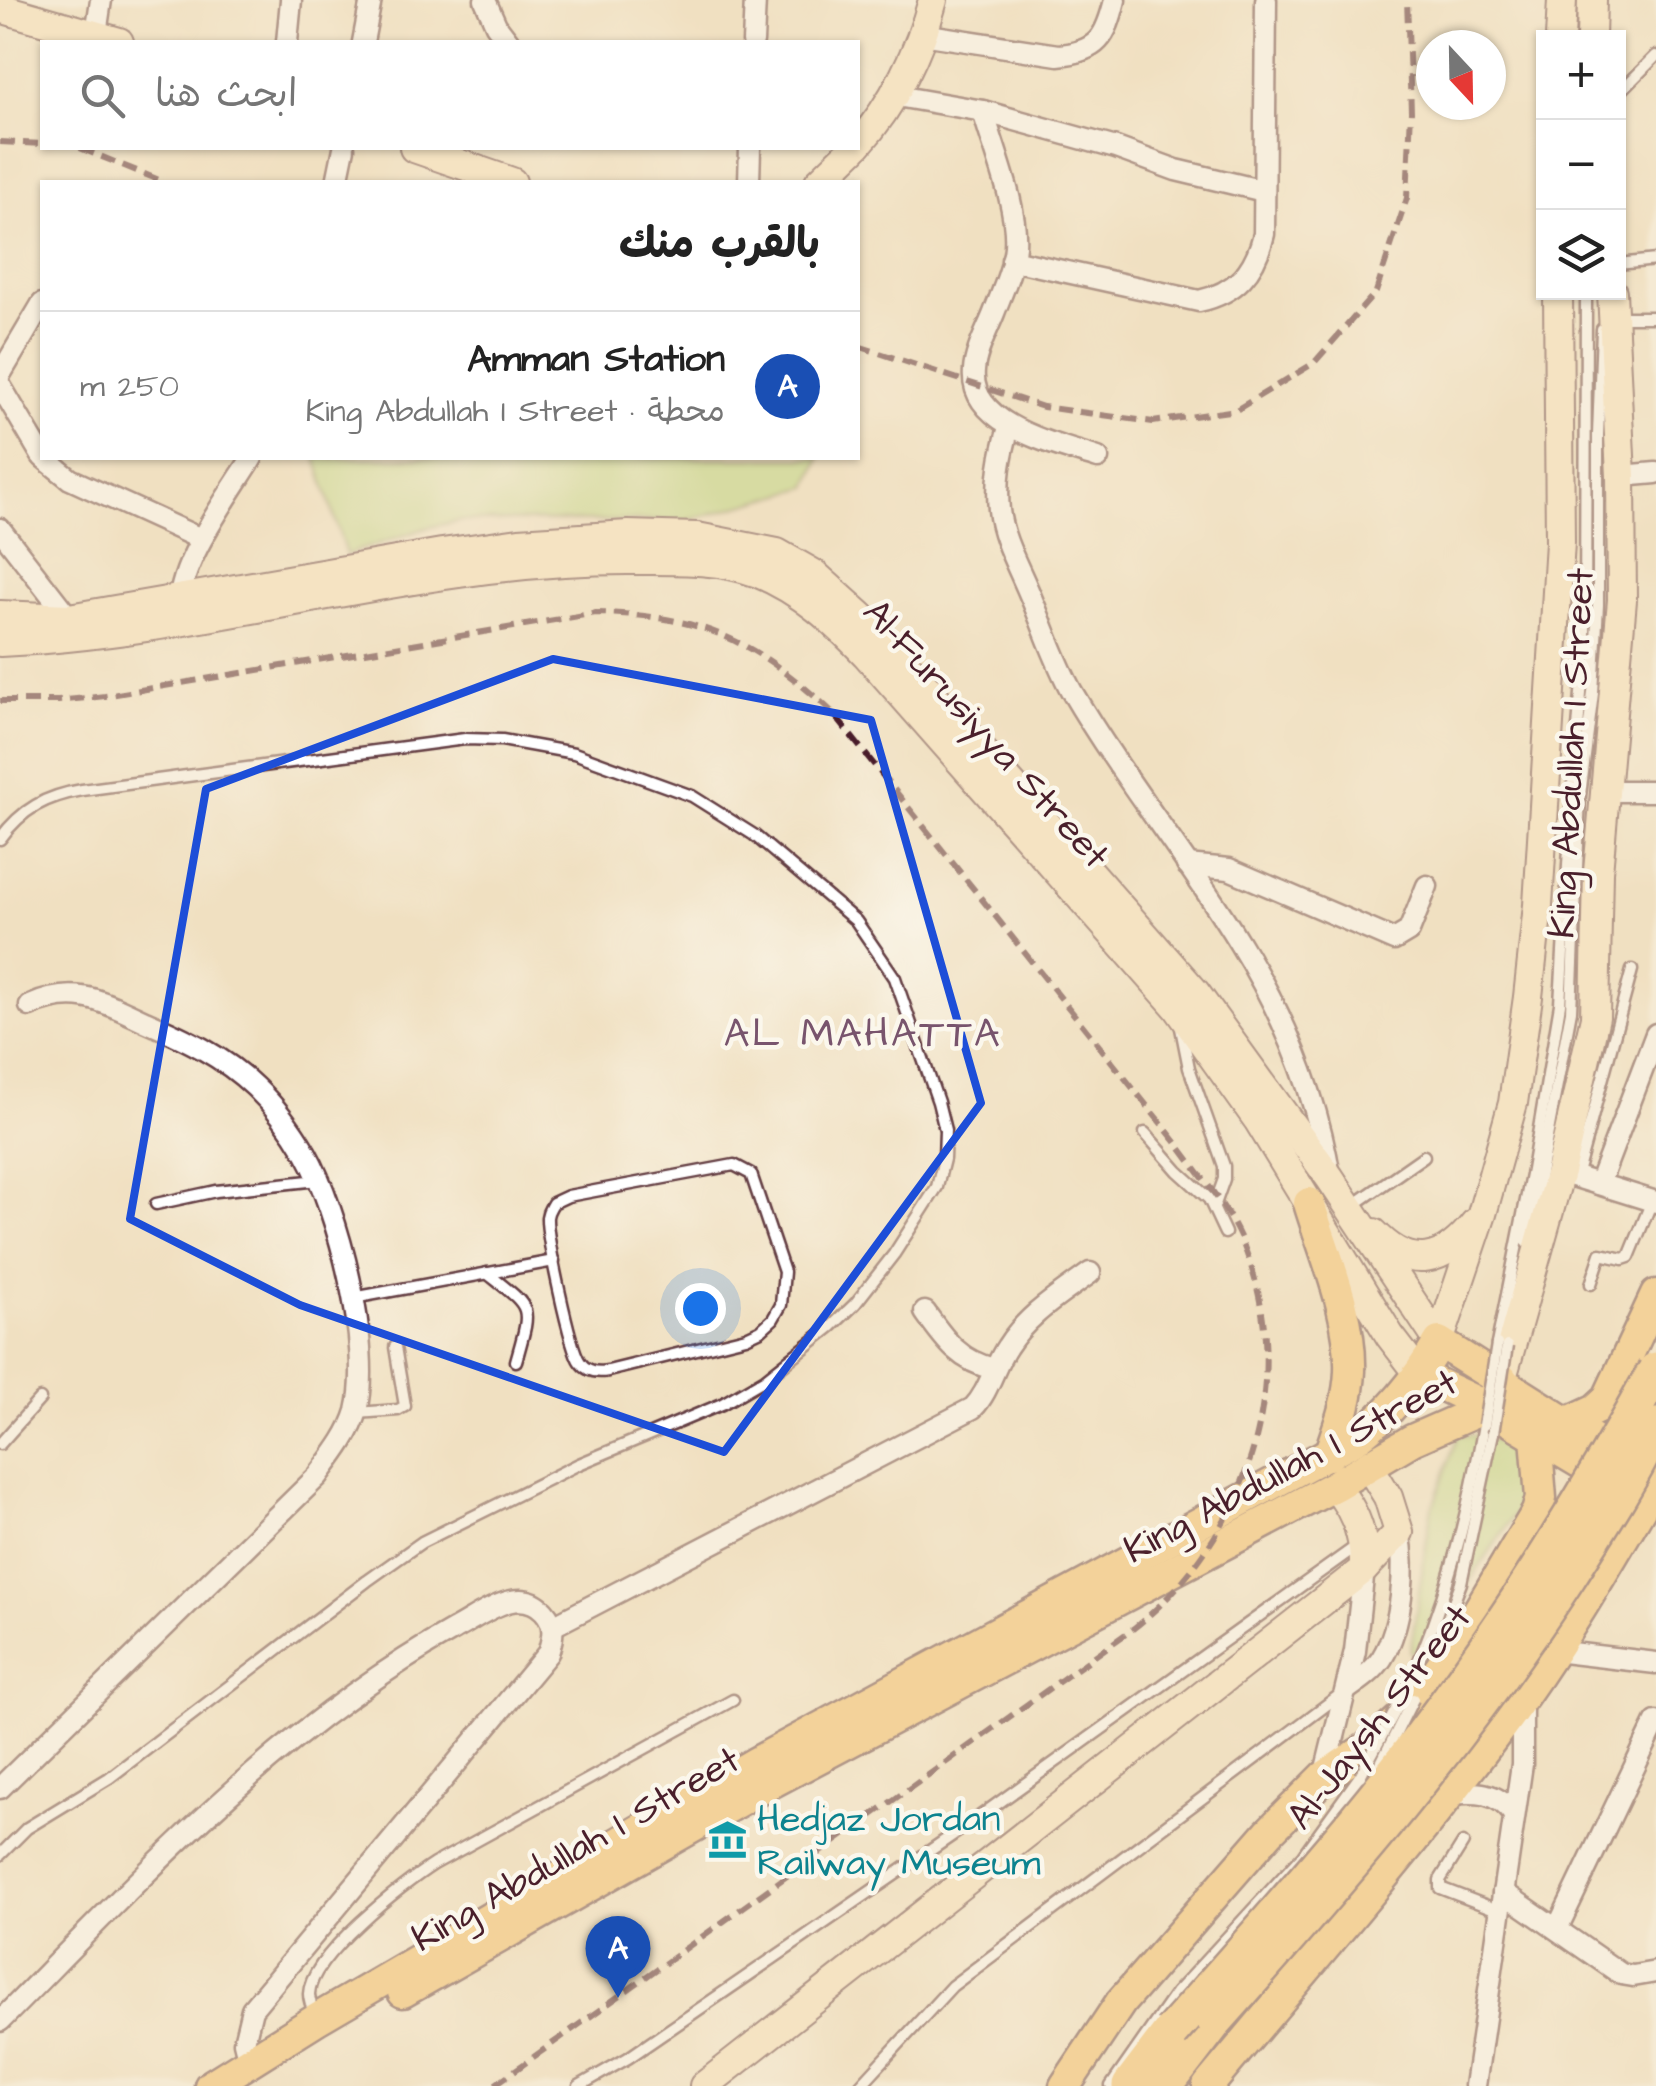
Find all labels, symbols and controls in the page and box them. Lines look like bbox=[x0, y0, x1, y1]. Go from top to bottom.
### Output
north arrow bbox=[1416, 30, 1506, 120]
map controls bbox=[1536, 30, 1626, 300]
button: + bbox=[1536, 30, 1626, 120]
search box bbox=[40, 40, 860, 150]
icon: search bbox=[75, 68, 130, 123]
text: ابحث هنا bbox=[155, 69, 297, 121]
button: − bbox=[1536, 120, 1626, 210]
button: layers bbox=[1536, 210, 1626, 300]
text: بالقرب منك bbox=[619, 216, 820, 274]
text: Amman Station bbox=[467, 334, 725, 386]
text: 250 m bbox=[80, 364, 179, 409]
text: A bbox=[777, 364, 798, 409]
text: محطة · King Abdullah I Street bbox=[305, 389, 725, 434]
street label: King Abdullah I Street bbox=[1536, 567, 1608, 939]
street label: Al-Furusiyya Street bbox=[850, 588, 1121, 881]
district label: AL MAHATTA bbox=[724, 1007, 1002, 1062]
your location bbox=[675, 1283, 726, 1334]
street label: King Abdullah I Street bbox=[1115, 1357, 1467, 1577]
street label: Al-Jaysh Street bbox=[1275, 1594, 1485, 1841]
street label: King Abdullah I Street bbox=[403, 1736, 747, 1960]
place label: Hedjaz Jordan Railway Museum bbox=[757, 1794, 1041, 1891]
museum icon: Hedjaz Jordan Railway Museum bbox=[706, 1819, 748, 1861]
pin: A bbox=[586, 1916, 650, 1998]

